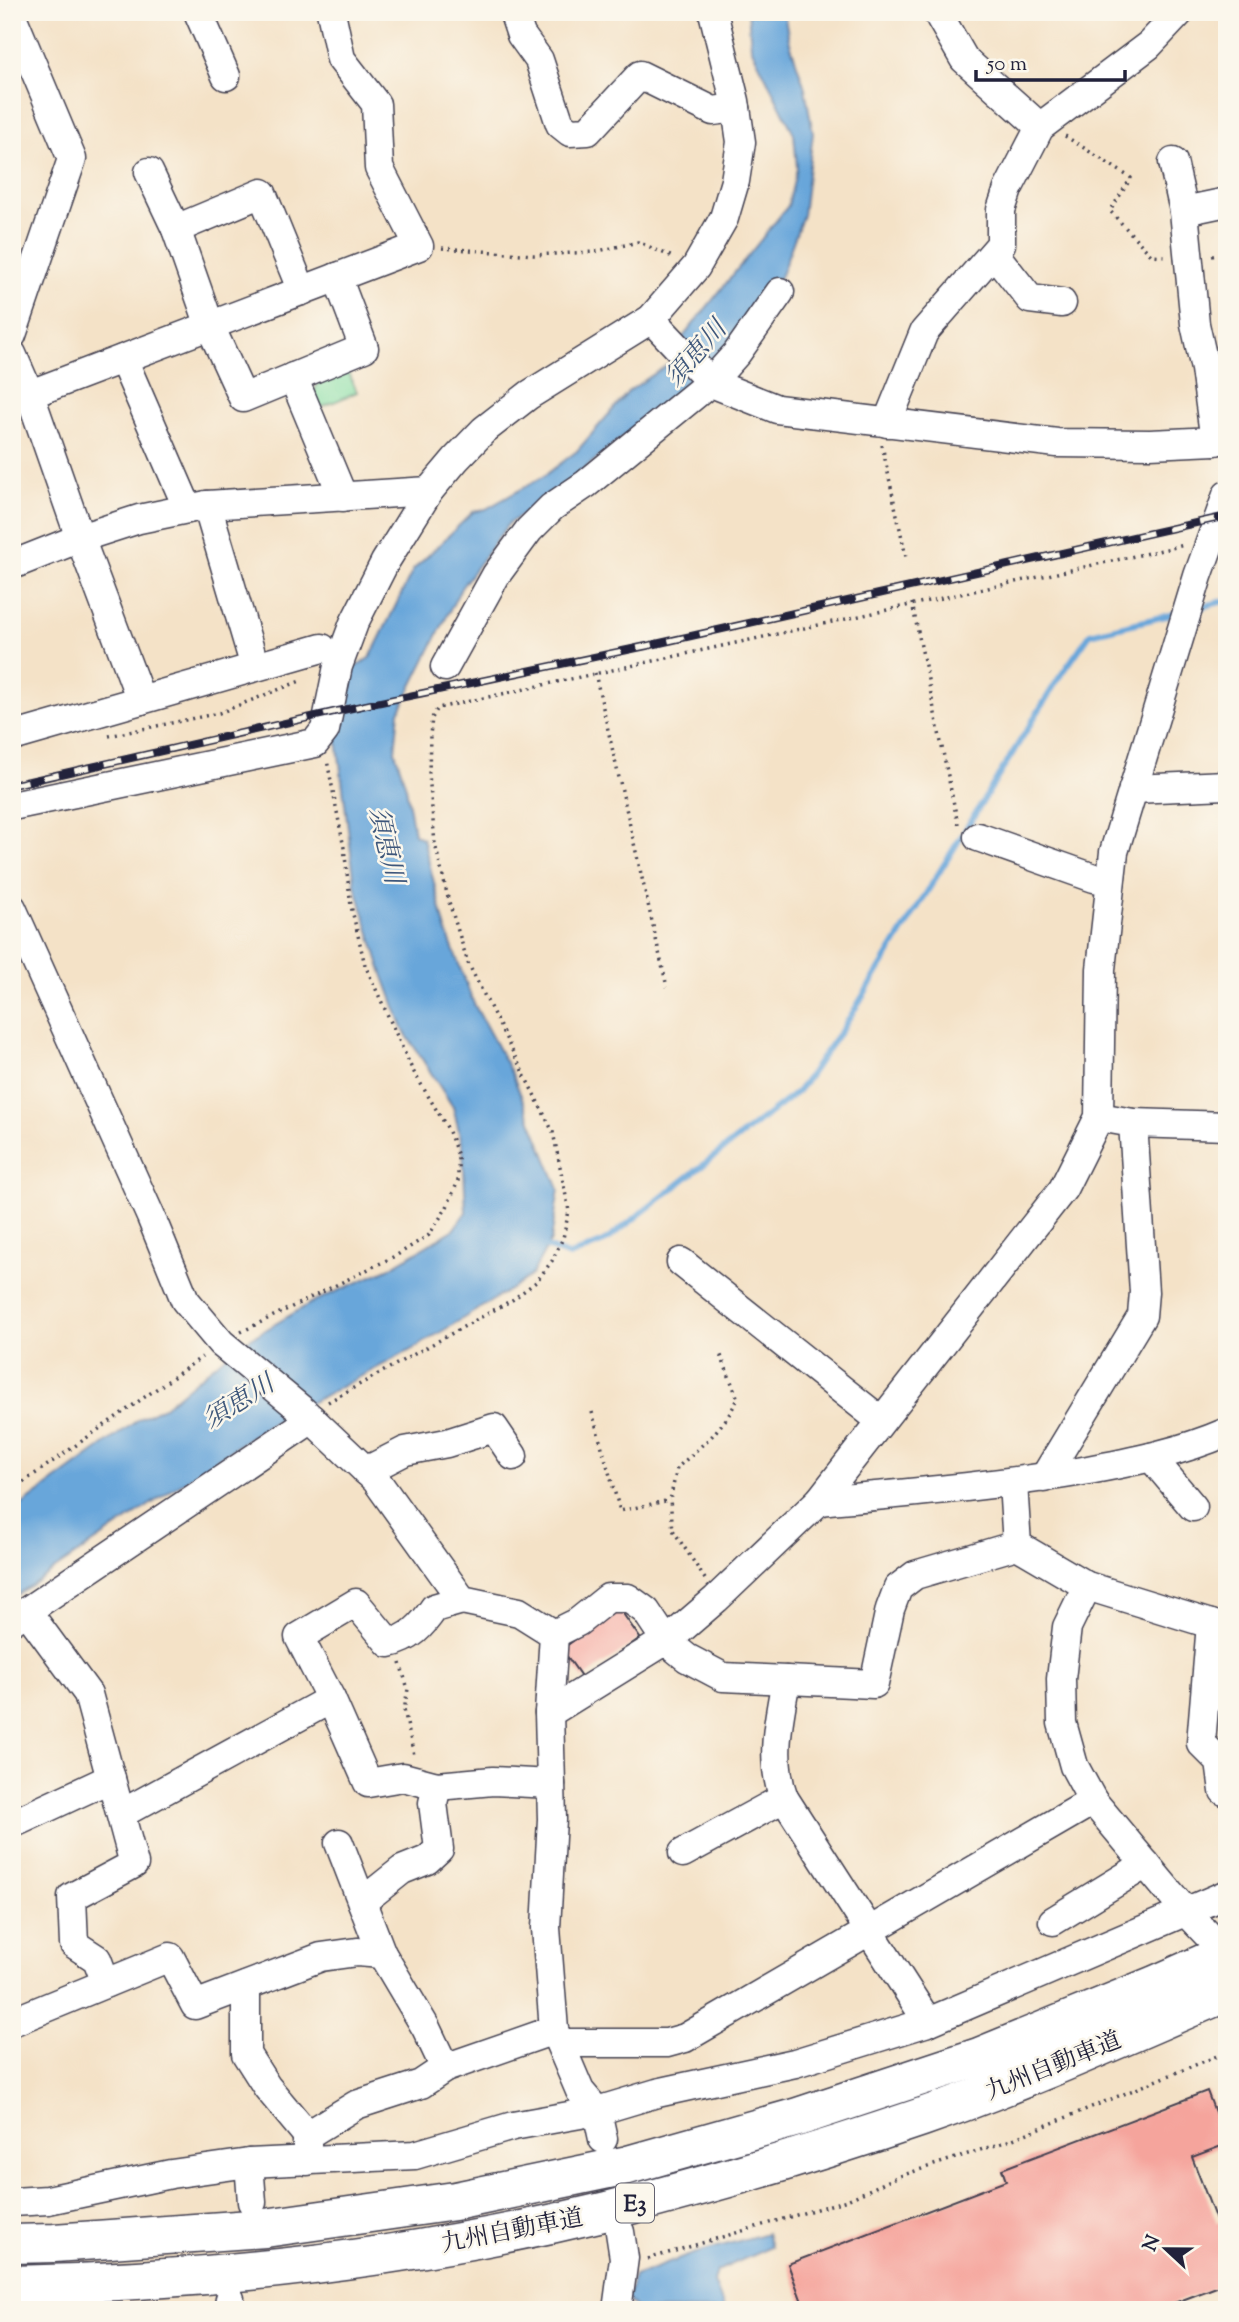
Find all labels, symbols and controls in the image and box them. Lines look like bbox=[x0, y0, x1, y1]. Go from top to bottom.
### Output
scale bar bbox=[976, 38, 1125, 82]
text: 50 m bbox=[986, 50, 1027, 80]
water label: 須恵川 bbox=[657, 311, 738, 396]
water label: 須恵川 bbox=[358, 803, 412, 891]
water label: 須恵川 bbox=[196, 1365, 285, 1439]
street label: 九州自動車道 bbox=[981, 2024, 1127, 2110]
road number: E3 bbox=[616, 2184, 654, 2222]
street label: 九州自動車道 bbox=[438, 2202, 586, 2262]
north arrow bbox=[1130, 2214, 1200, 2284]
text: N bbox=[1137, 2231, 1168, 2256]

